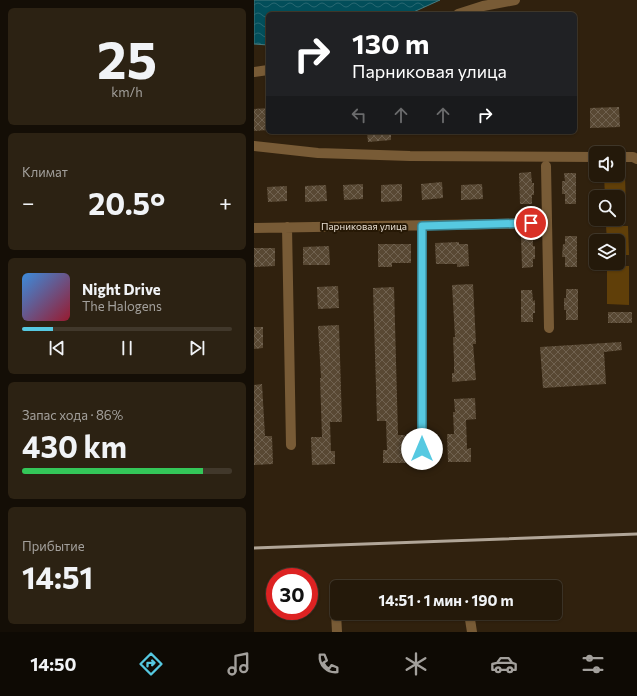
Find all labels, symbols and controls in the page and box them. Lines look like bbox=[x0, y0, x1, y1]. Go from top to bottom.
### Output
text: 25 bbox=[97, 26, 157, 90]
text: 130 m bbox=[352, 26, 429, 60]
icon: right bbox=[286, 28, 338, 80]
text: Парниковая улица bbox=[352, 60, 507, 82]
text: km/h bbox=[111, 84, 143, 100]
icon: left bbox=[348, 104, 370, 126]
icon: ahead bbox=[390, 104, 412, 126]
icon: ahead bbox=[432, 104, 454, 126]
icon: right bbox=[474, 104, 496, 126]
map controls bbox=[589, 146, 625, 270]
button: sound bbox=[589, 146, 625, 182]
text: Климат bbox=[22, 164, 68, 180]
text: 20.5° bbox=[88, 184, 165, 221]
text: − bbox=[22, 189, 35, 216]
text: + bbox=[219, 189, 232, 216]
button: search bbox=[589, 190, 625, 226]
pin bbox=[514, 206, 548, 240]
icon: arrive bbox=[520, 212, 542, 234]
street label: Парниковая улица bbox=[321, 220, 407, 232]
button: layers bbox=[589, 234, 625, 270]
text: Night Drive bbox=[82, 280, 161, 298]
text: The Halogens bbox=[82, 298, 162, 314]
icon: previous bbox=[46, 337, 68, 359]
icon: pause bbox=[116, 337, 138, 359]
icon: next bbox=[186, 337, 208, 359]
text: Запас хода · 86% bbox=[22, 407, 123, 423]
text: 430 km bbox=[22, 427, 127, 464]
position arrow bbox=[401, 428, 443, 470]
text: Прибытие bbox=[22, 538, 85, 554]
text: 14:51 bbox=[22, 558, 93, 595]
speed limit sign: 30 bbox=[266, 568, 318, 620]
text: 14:51 · 1 мин · 190 m bbox=[378, 591, 514, 609]
icon: directions bbox=[137, 650, 165, 678]
icon: music bbox=[225, 650, 253, 678]
icon: phone bbox=[314, 650, 342, 678]
icon: climate bbox=[402, 650, 430, 678]
icon: car bbox=[490, 650, 518, 678]
icon: filters bbox=[579, 650, 607, 678]
text: 14:50 bbox=[30, 653, 77, 675]

